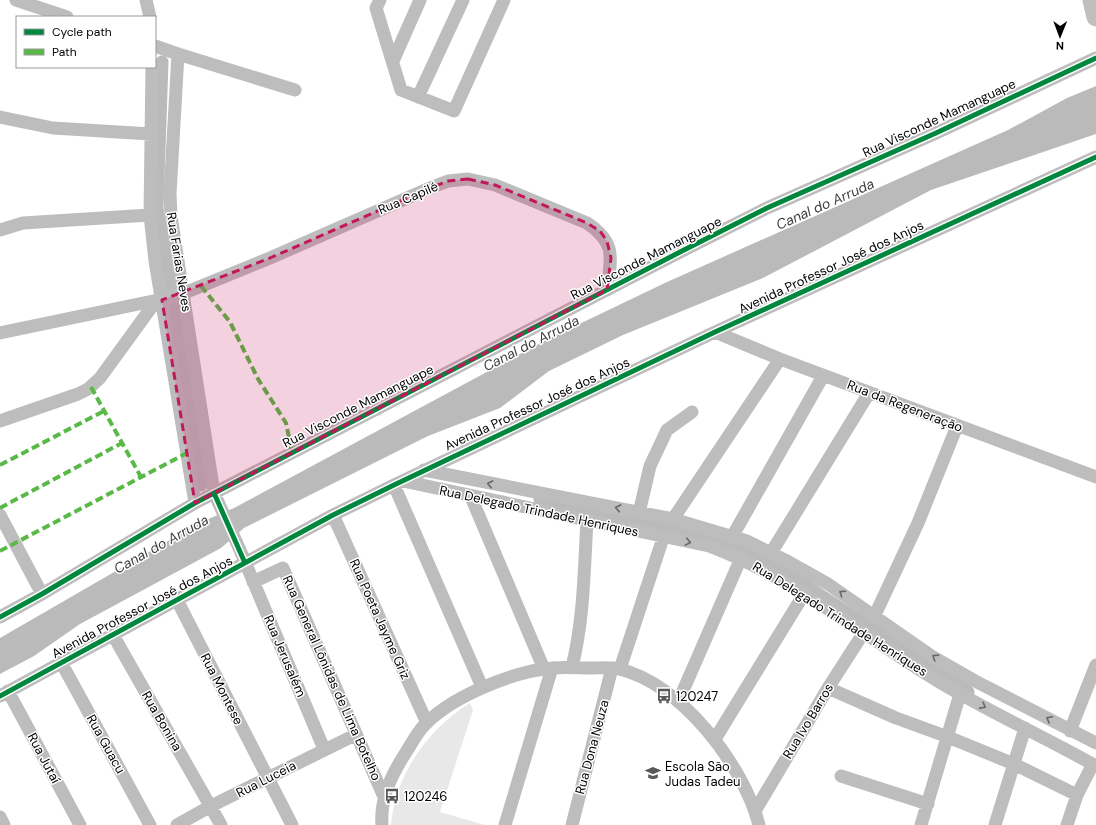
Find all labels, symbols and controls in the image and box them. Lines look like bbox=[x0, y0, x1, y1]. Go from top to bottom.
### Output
legend bbox=[16, 16, 156, 68]
north arrow bbox=[1040, 16, 1080, 56]
text: Cycle path bbox=[52, 24, 112, 40]
text: N bbox=[1056, 39, 1064, 53]
text: Path bbox=[52, 44, 77, 60]
street label: Rua Visconde Mamanguape bbox=[860, 75, 1018, 161]
water label: Canal do Arruda bbox=[773, 174, 877, 234]
street label: Rua Capilé bbox=[375, 178, 441, 218]
street label: Rua Farias Neves bbox=[163, 211, 195, 313]
street label: Rua Visconde Mamanguape bbox=[568, 213, 724, 303]
street label: Avenida Professor José dos Anjos bbox=[736, 217, 926, 317]
water label: Canal do Arruda bbox=[480, 311, 582, 375]
street label: Avenida Professor José dos Anjos bbox=[442, 354, 632, 454]
street label: Rua Visconde Mamanguape bbox=[280, 361, 436, 451]
street label: Rua da Regeneração bbox=[845, 376, 965, 436]
one-way arrow bbox=[487, 480, 493, 488]
street label: Rua Delegado Trindade Henriques bbox=[438, 482, 640, 540]
one-way arrow bbox=[615, 505, 621, 513]
water label: Canal do Arruda bbox=[110, 510, 212, 578]
one-way arrow bbox=[685, 538, 691, 546]
street label: Avenida Professor José dos Anjos bbox=[49, 552, 235, 662]
street label: Rua Poeta Jayme Griz bbox=[346, 556, 414, 682]
street label: Rua Delegado Trindade Henriques bbox=[749, 558, 931, 680]
street label: Rua General Lônidas de Lima Botelho bbox=[279, 573, 385, 784]
one-way arrow bbox=[839, 590, 846, 598]
street label: Rua Jerusalém bbox=[260, 612, 310, 700]
street label: Rua Montese bbox=[197, 650, 247, 728]
one-way arrow bbox=[932, 655, 939, 662]
street label: Rua Ivo Barros bbox=[779, 680, 837, 762]
bus stop icon: 120247 bbox=[655, 687, 673, 705]
street label: Rua Bonina bbox=[138, 688, 186, 754]
place label: 120247 bbox=[676, 688, 718, 705]
street label: Rua Dona Neuza bbox=[571, 698, 613, 796]
one-way arrow bbox=[979, 702, 986, 709]
street label: Rua Guacu bbox=[83, 711, 129, 777]
one-way arrow bbox=[1045, 717, 1053, 724]
street label: Rua Jutaí bbox=[24, 730, 64, 786]
street label: Rua Luceia bbox=[233, 757, 299, 801]
place label: Escola São Judas Tadeu bbox=[665, 758, 741, 790]
school or university icon: Escola São Judas Tadeu bbox=[644, 764, 662, 782]
bus stop icon: 120246 bbox=[383, 787, 401, 805]
place label: 120246 bbox=[404, 788, 448, 805]

